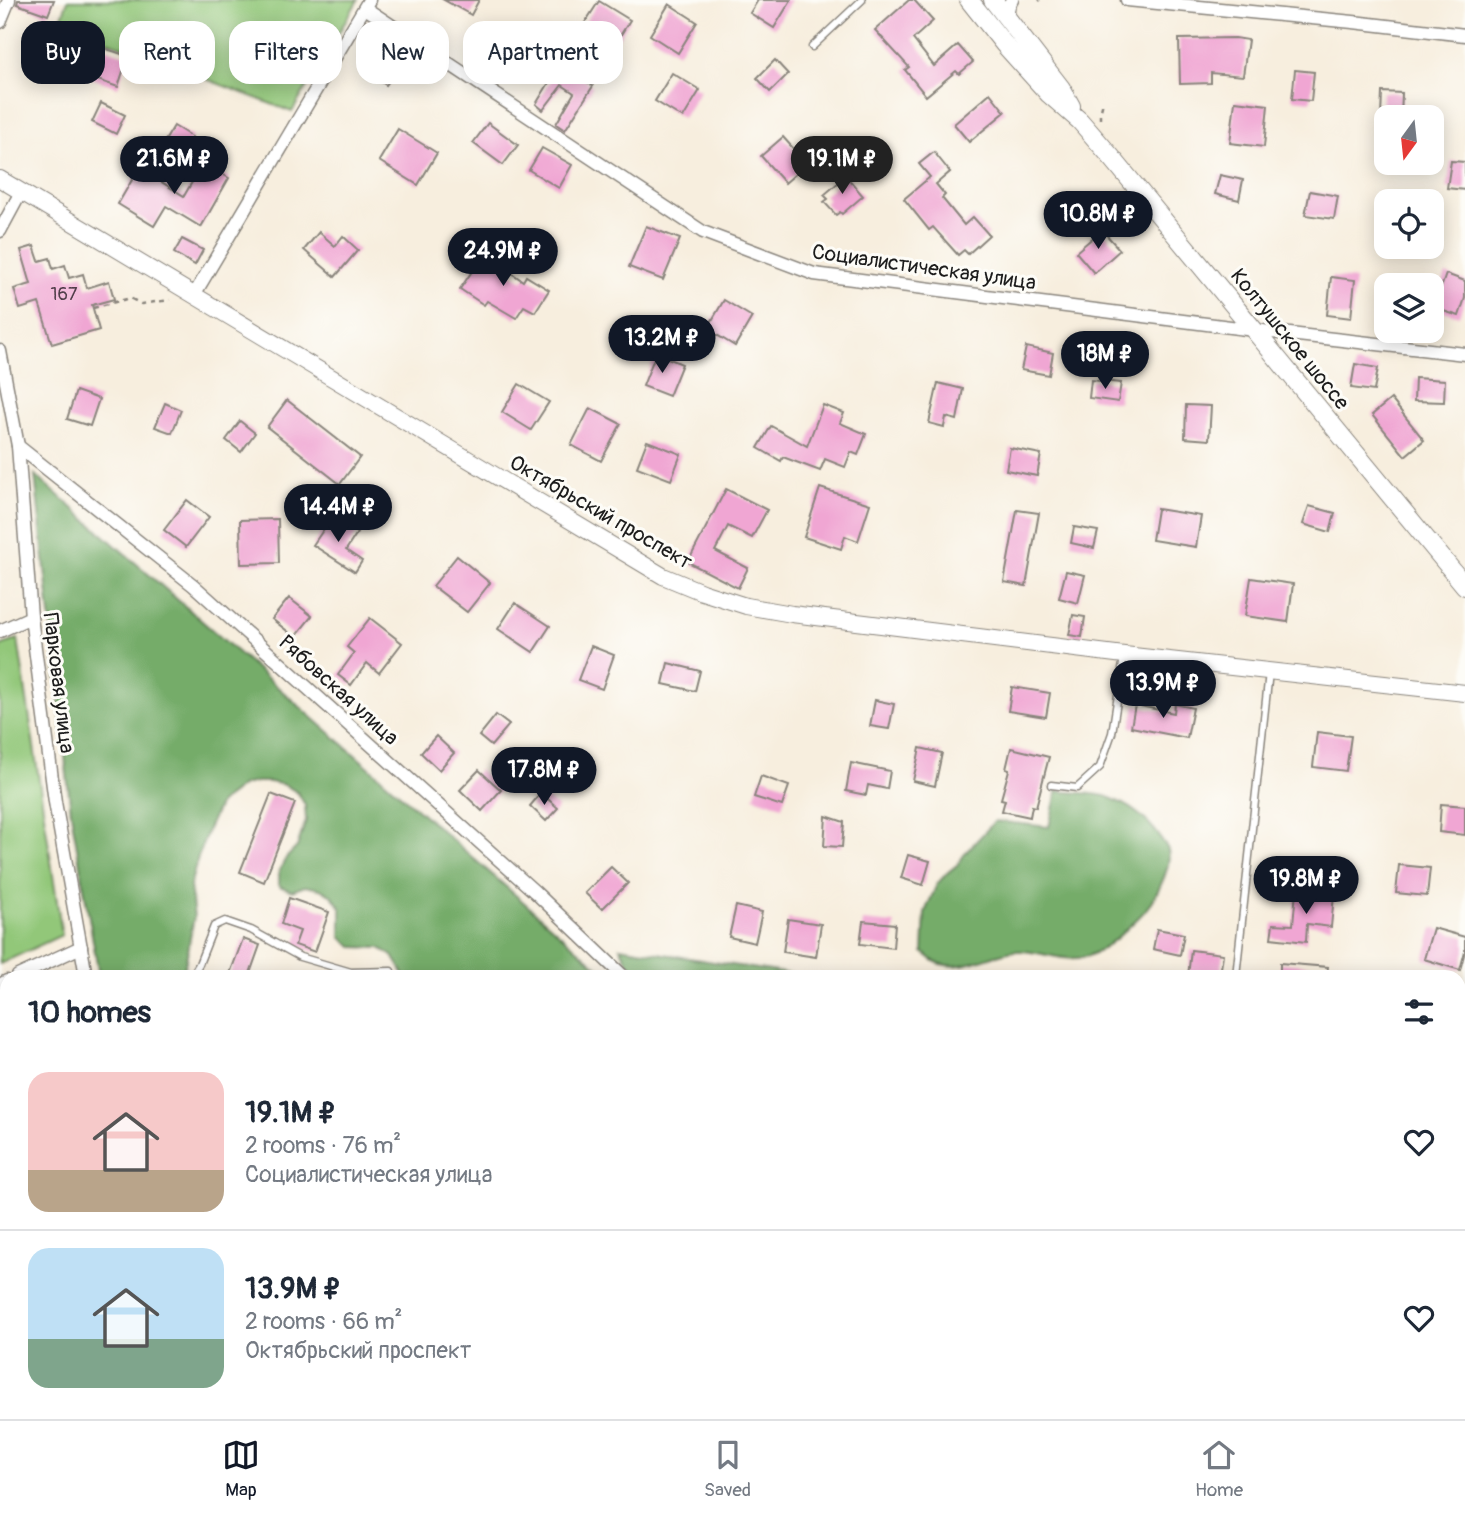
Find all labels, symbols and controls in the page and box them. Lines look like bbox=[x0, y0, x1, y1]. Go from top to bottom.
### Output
chip: Buy bbox=[21, 21, 105, 84]
chip: Rent bbox=[119, 21, 215, 84]
chip: Filters bbox=[229, 21, 342, 84]
chip: New bbox=[356, 21, 449, 84]
chip: Apartment bbox=[463, 21, 623, 84]
north arrow bbox=[1374, 105, 1444, 175]
map controls bbox=[1374, 105, 1444, 343]
pin: 21.6M ₽ bbox=[109, 136, 239, 196]
pin: 19.1M ₽ bbox=[777, 136, 907, 196]
text: 21.6M ₽ bbox=[136, 144, 212, 173]
text: 19.1M ₽ bbox=[807, 144, 877, 173]
button: locate bbox=[1374, 189, 1444, 259]
pin: 10.8M ₽ bbox=[1033, 191, 1163, 251]
text: 10.8M ₽ bbox=[1060, 199, 1136, 228]
pin: 24.9M ₽ bbox=[438, 229, 568, 288]
text: 24.9M ₽ bbox=[464, 236, 542, 265]
street label: Социалистическая улица bbox=[810, 238, 1038, 297]
street label: Колтушское шоссе bbox=[1224, 263, 1355, 416]
button: layers bbox=[1374, 273, 1444, 343]
house number: 167 bbox=[51, 283, 78, 306]
pin: 13.2M ₽ bbox=[597, 316, 727, 375]
text: 13.2M ₽ bbox=[624, 323, 700, 352]
pin: 18M ₽ bbox=[1056, 332, 1154, 391]
text: 18M ₽ bbox=[1077, 339, 1133, 368]
street label: Октябрьский проспект bbox=[505, 449, 697, 576]
pin: 14.4M ₽ bbox=[273, 484, 403, 544]
text: 14.4M ₽ bbox=[300, 492, 376, 521]
street label: Парковая улица bbox=[36, 611, 81, 755]
street label: Рябовская улица bbox=[273, 629, 404, 751]
pin: 13.9M ₽ bbox=[1098, 660, 1228, 720]
text: 13.9M ₽ bbox=[1126, 668, 1200, 697]
pin: 17.8M ₽ bbox=[479, 748, 609, 807]
text: 17.8M ₽ bbox=[507, 755, 581, 784]
pin: 19.8M ₽ bbox=[1241, 856, 1371, 916]
text: 19.8M ₽ bbox=[1270, 864, 1342, 893]
icon: filters bbox=[1400, 993, 1438, 1031]
text: 10 homes bbox=[28, 994, 151, 1031]
text: 19.1M ₽ bbox=[245, 1094, 337, 1131]
icon: home bbox=[84, 1100, 168, 1184]
icon: heart bbox=[1400, 1123, 1438, 1161]
text: 2 rooms · 76 m² bbox=[245, 1131, 401, 1160]
text: Социалистическая улица bbox=[245, 1160, 492, 1189]
text: 13.9M ₽ bbox=[245, 1270, 342, 1307]
icon: home bbox=[84, 1276, 168, 1360]
icon: heart bbox=[1400, 1299, 1438, 1337]
text: 2 rooms · 66 m² bbox=[245, 1307, 402, 1336]
text: Октябрьский проспект bbox=[245, 1336, 471, 1365]
tab: Map bbox=[222, 1436, 260, 1502]
tab: Saved bbox=[704, 1436, 751, 1502]
tab: Home bbox=[1195, 1436, 1243, 1502]

